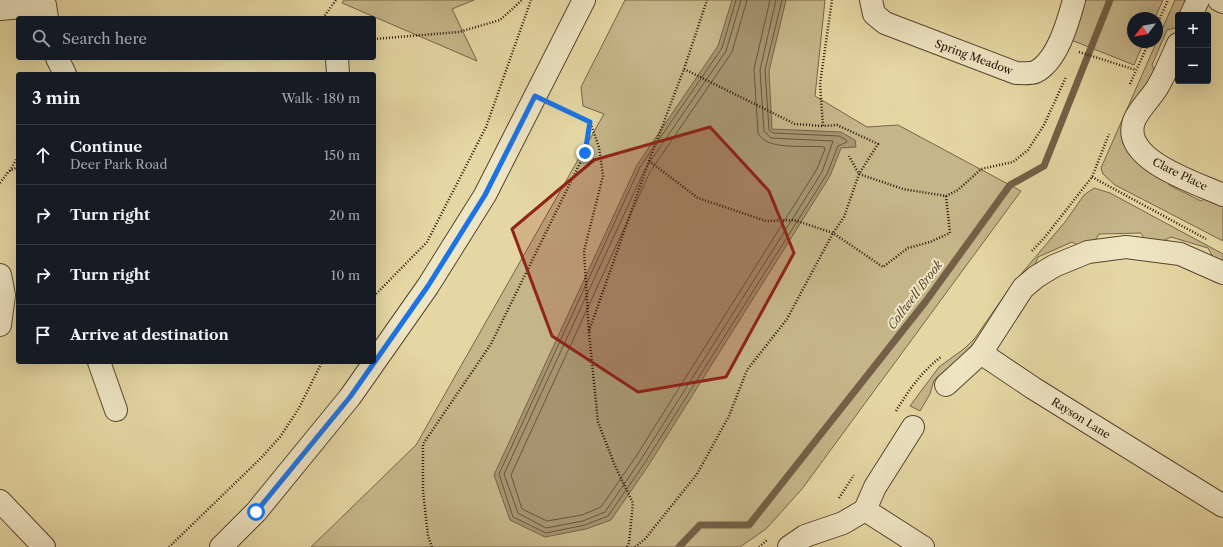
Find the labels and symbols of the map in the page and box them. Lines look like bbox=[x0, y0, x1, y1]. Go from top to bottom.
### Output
north arrow bbox=[1127, 12, 1163, 48]
street label: Spring Meadow bbox=[933, 36, 1016, 78]
route end bbox=[576, 144, 594, 162]
street label: Clare Place bbox=[1150, 155, 1210, 193]
water label: Collwell Brook bbox=[884, 257, 946, 332]
street label: Rayson Lane bbox=[1049, 394, 1113, 442]
route start bbox=[247, 503, 265, 521]

